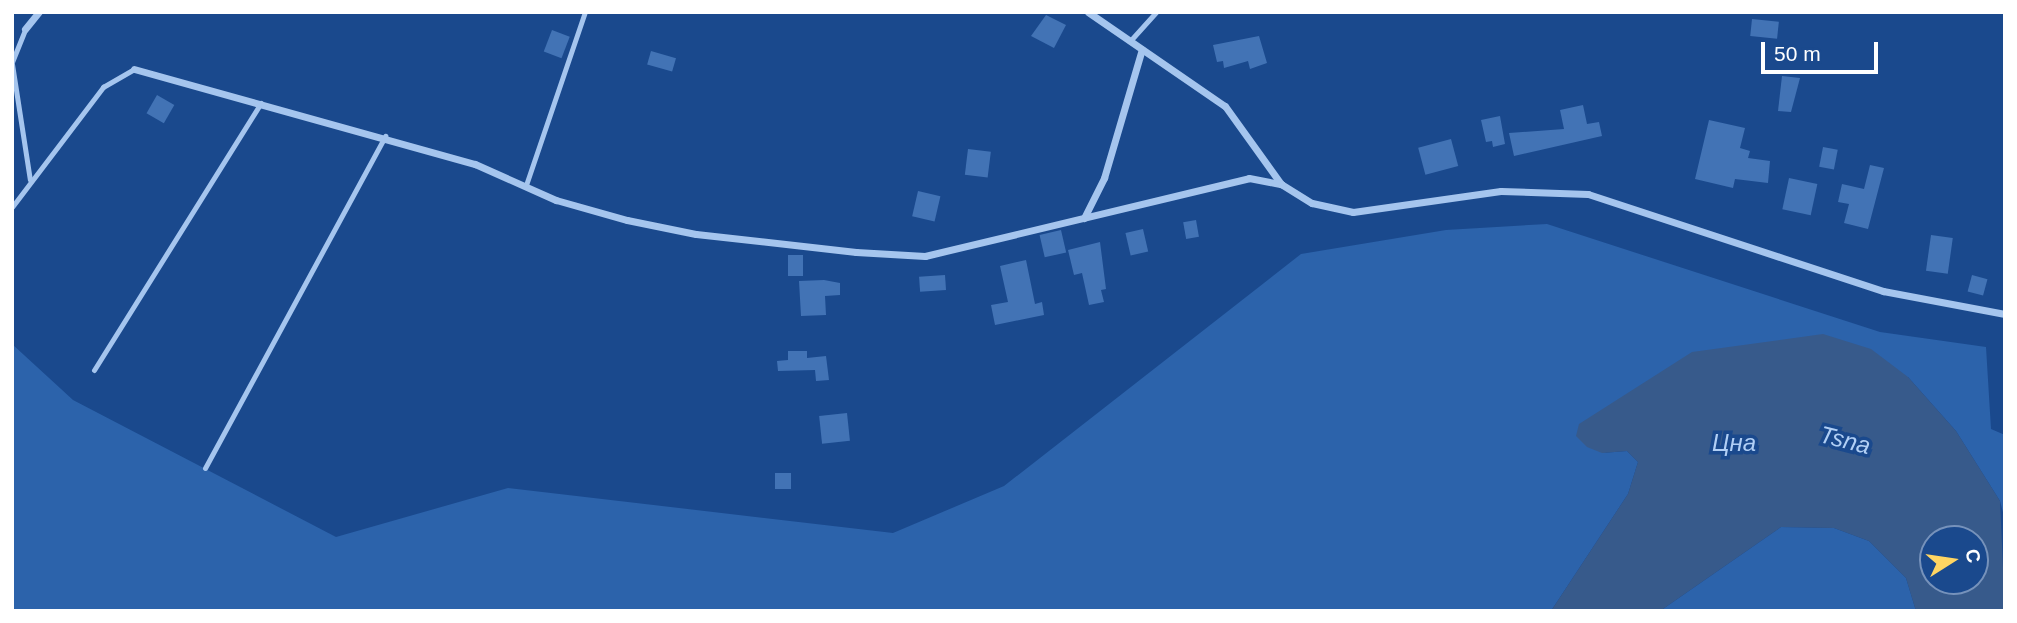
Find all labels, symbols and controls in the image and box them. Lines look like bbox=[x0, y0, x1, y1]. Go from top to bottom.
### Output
scale bar bbox=[1765, 28, 1882, 72]
text: 50 m bbox=[1774, 42, 1821, 65]
water label: Tsna bbox=[1817, 420, 1873, 460]
water label: Цна bbox=[1712, 429, 1756, 457]
north arrow bbox=[1919, 525, 1989, 595]
text: С bbox=[1961, 547, 1985, 565]

